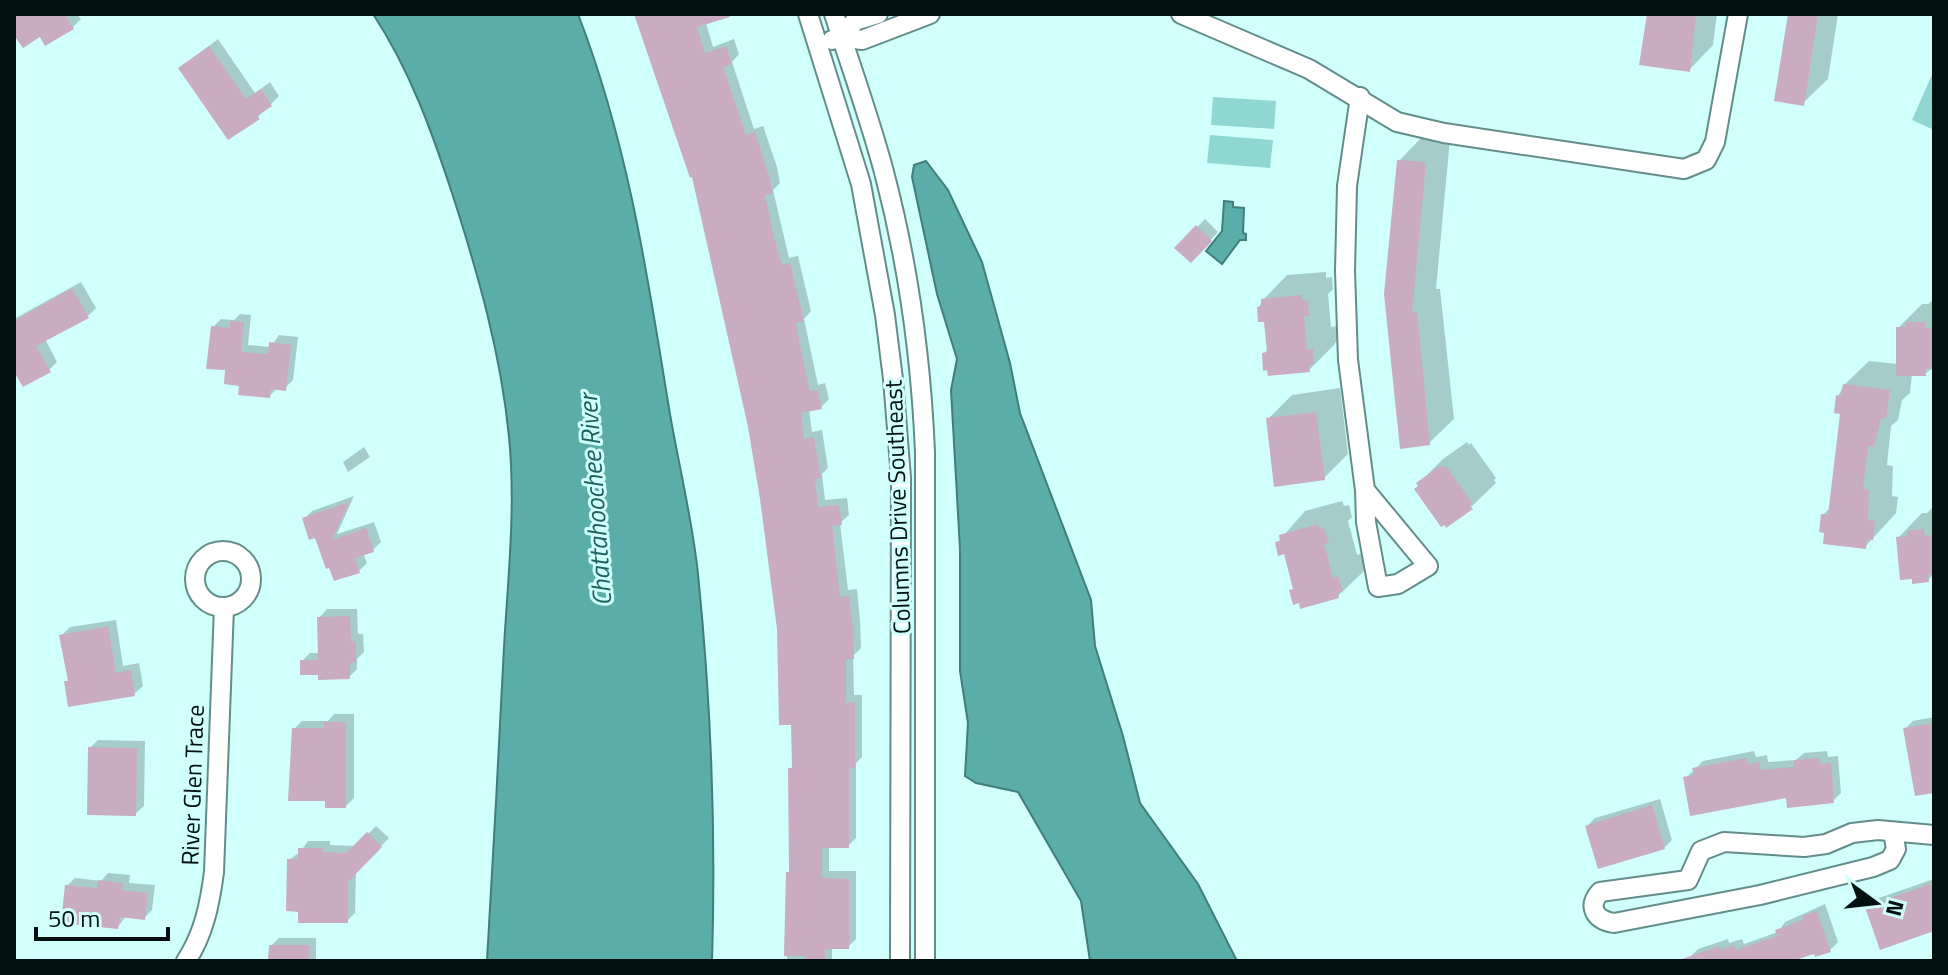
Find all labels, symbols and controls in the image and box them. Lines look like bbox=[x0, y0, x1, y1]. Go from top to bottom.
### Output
street label: Columns Drive Southeast bbox=[875, 379, 919, 635]
water label: Chattahoochee River bbox=[567, 390, 621, 607]
street label: River Glen Trace bbox=[171, 704, 213, 866]
north arrow bbox=[1836, 863, 1916, 943]
scale bar bbox=[36, 891, 168, 941]
text: N bbox=[1877, 896, 1914, 920]
text: 50 m bbox=[48, 900, 100, 936]

